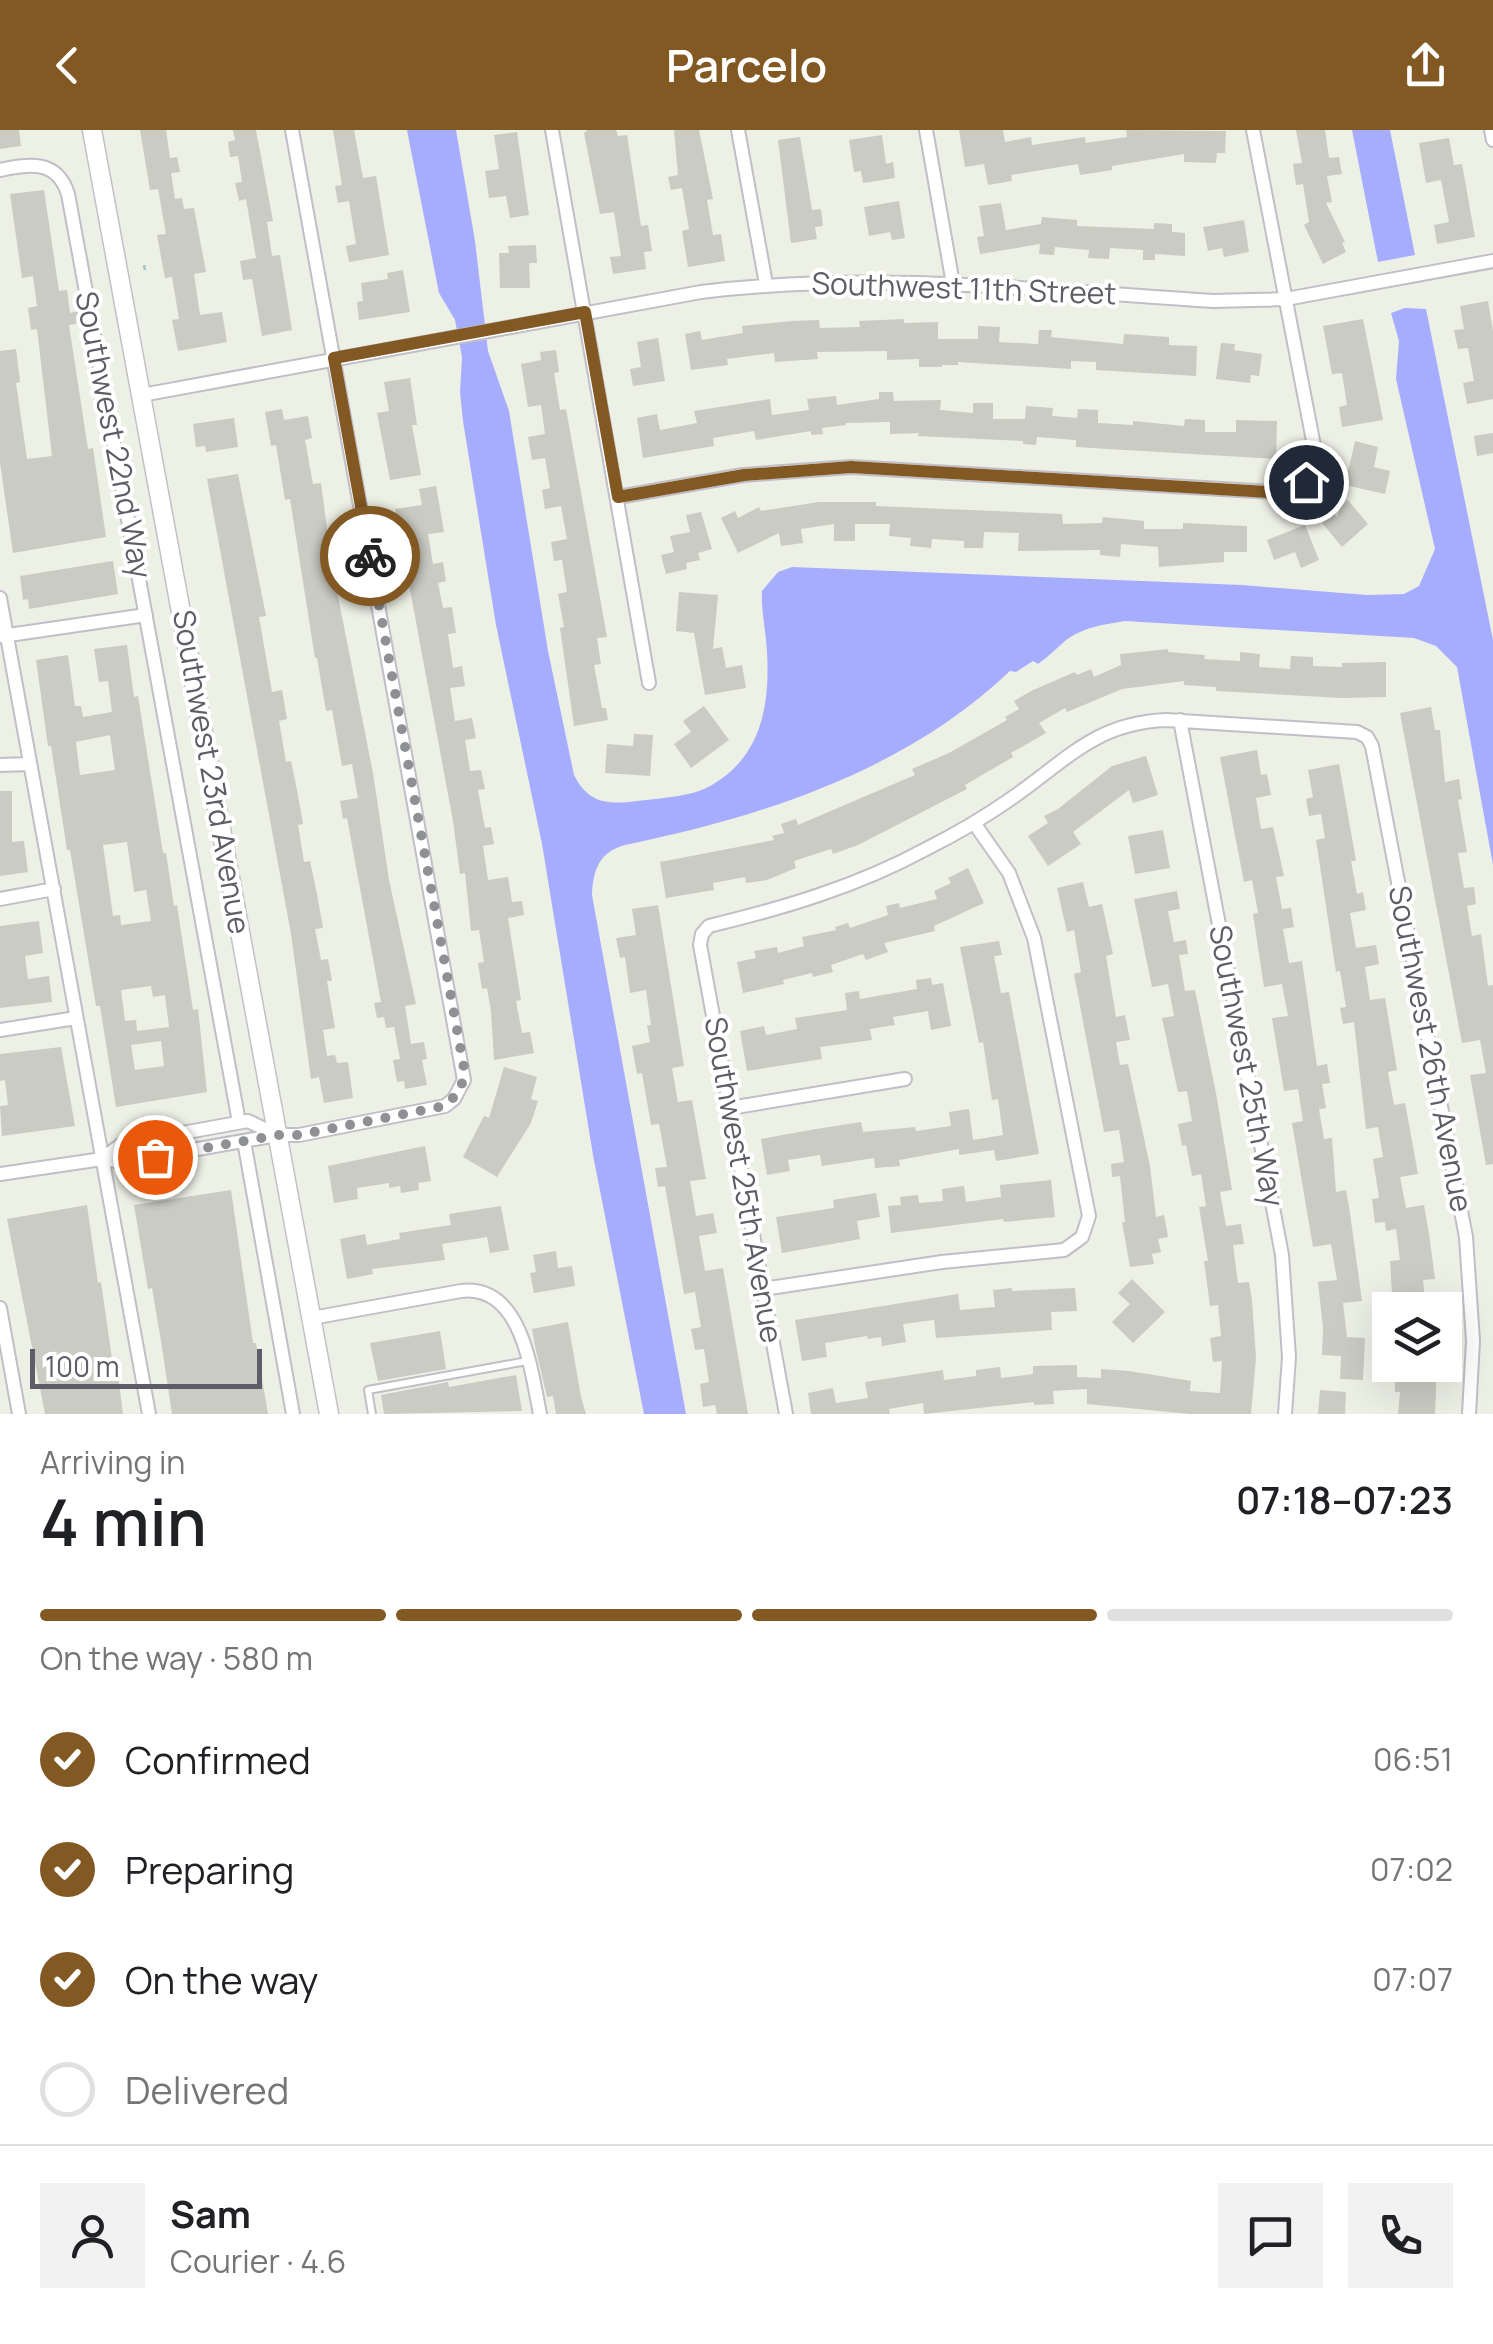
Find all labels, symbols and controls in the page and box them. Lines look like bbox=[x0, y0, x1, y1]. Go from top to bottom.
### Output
text: Parcelo bbox=[666, 34, 827, 96]
icon: back bbox=[40, 38, 95, 93]
icon: share bbox=[1398, 38, 1453, 93]
street label: Southwest 11th Street bbox=[811, 262, 1117, 313]
street label: Southwest 22nd Way bbox=[67, 288, 162, 582]
pin bbox=[1264, 440, 1349, 525]
icon: home bbox=[1279, 455, 1334, 510]
courier bbox=[320, 506, 420, 606]
icon: bike bbox=[343, 529, 398, 584]
street label: Southwest 23rd Avenue bbox=[164, 607, 261, 937]
street label: Southwest 26th Avenue bbox=[1380, 882, 1483, 1216]
street label: Southwest 25th Way bbox=[1200, 921, 1295, 1210]
street label: Southwest 25th Avenue bbox=[696, 1013, 793, 1346]
pin bbox=[113, 1115, 198, 1200]
icon: bag bbox=[128, 1130, 183, 1185]
map controls bbox=[1372, 1292, 1462, 1382]
button: layers bbox=[1372, 1292, 1462, 1382]
scale bar bbox=[30, 1344, 262, 1388]
text: 100 m bbox=[45, 1347, 119, 1385]
text: Arriving in bbox=[40, 1440, 185, 1484]
text: 07:18–07:23 bbox=[1236, 1473, 1453, 1525]
text: 4 min bbox=[40, 1477, 207, 1566]
text: On the way · 580 m bbox=[40, 1636, 313, 1680]
icon: check bbox=[40, 1732, 95, 1787]
text: Confirmed bbox=[125, 1733, 311, 1785]
text: 06:51 bbox=[1373, 1737, 1453, 1781]
icon: check bbox=[40, 1842, 95, 1897]
text: Preparing bbox=[125, 1843, 294, 1895]
text: 07:02 bbox=[1370, 1847, 1453, 1891]
icon: check bbox=[40, 1952, 95, 2007]
text: On the way bbox=[125, 1953, 318, 2005]
text: 07:07 bbox=[1372, 1957, 1453, 2001]
text: Delivered bbox=[125, 2063, 289, 2115]
button: person bbox=[40, 2183, 145, 2288]
button: chat bbox=[1218, 2183, 1323, 2288]
button: phone bbox=[1348, 2183, 1453, 2288]
text: Sam bbox=[170, 2187, 251, 2239]
text: Courier · 4.6 bbox=[170, 2239, 346, 2283]

